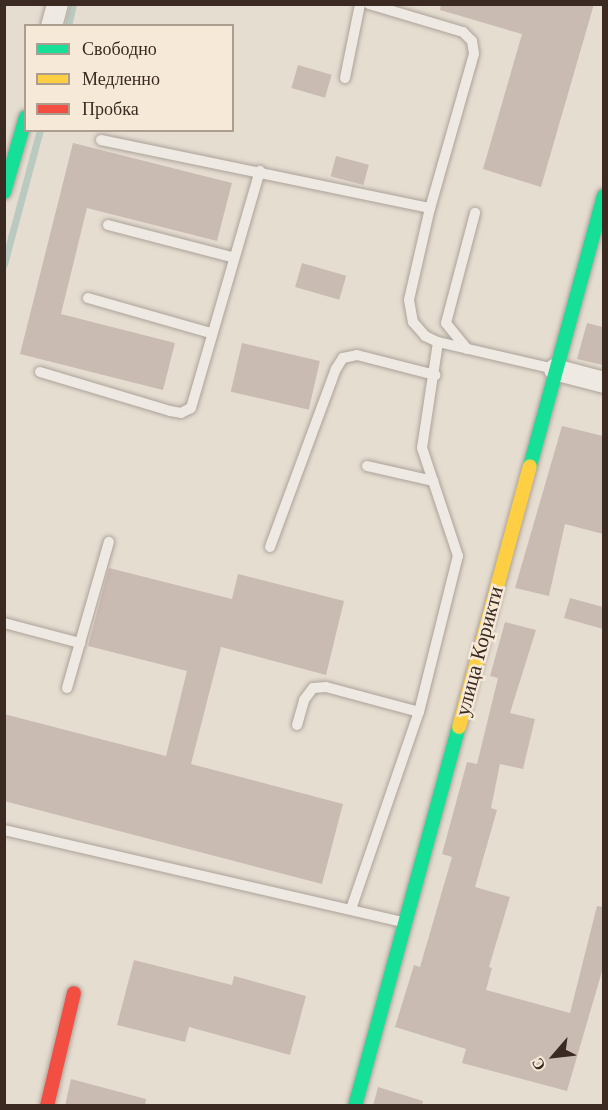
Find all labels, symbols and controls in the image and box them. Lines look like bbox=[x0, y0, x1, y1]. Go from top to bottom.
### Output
legend bbox=[24, 24, 234, 132]
text: Свободно bbox=[82, 38, 157, 60]
text: Медленно bbox=[82, 68, 160, 90]
text: Пробка bbox=[82, 98, 139, 120]
street label: улица Корикти bbox=[450, 583, 508, 719]
north arrow bbox=[524, 1026, 584, 1086]
text: С bbox=[527, 1055, 550, 1074]

